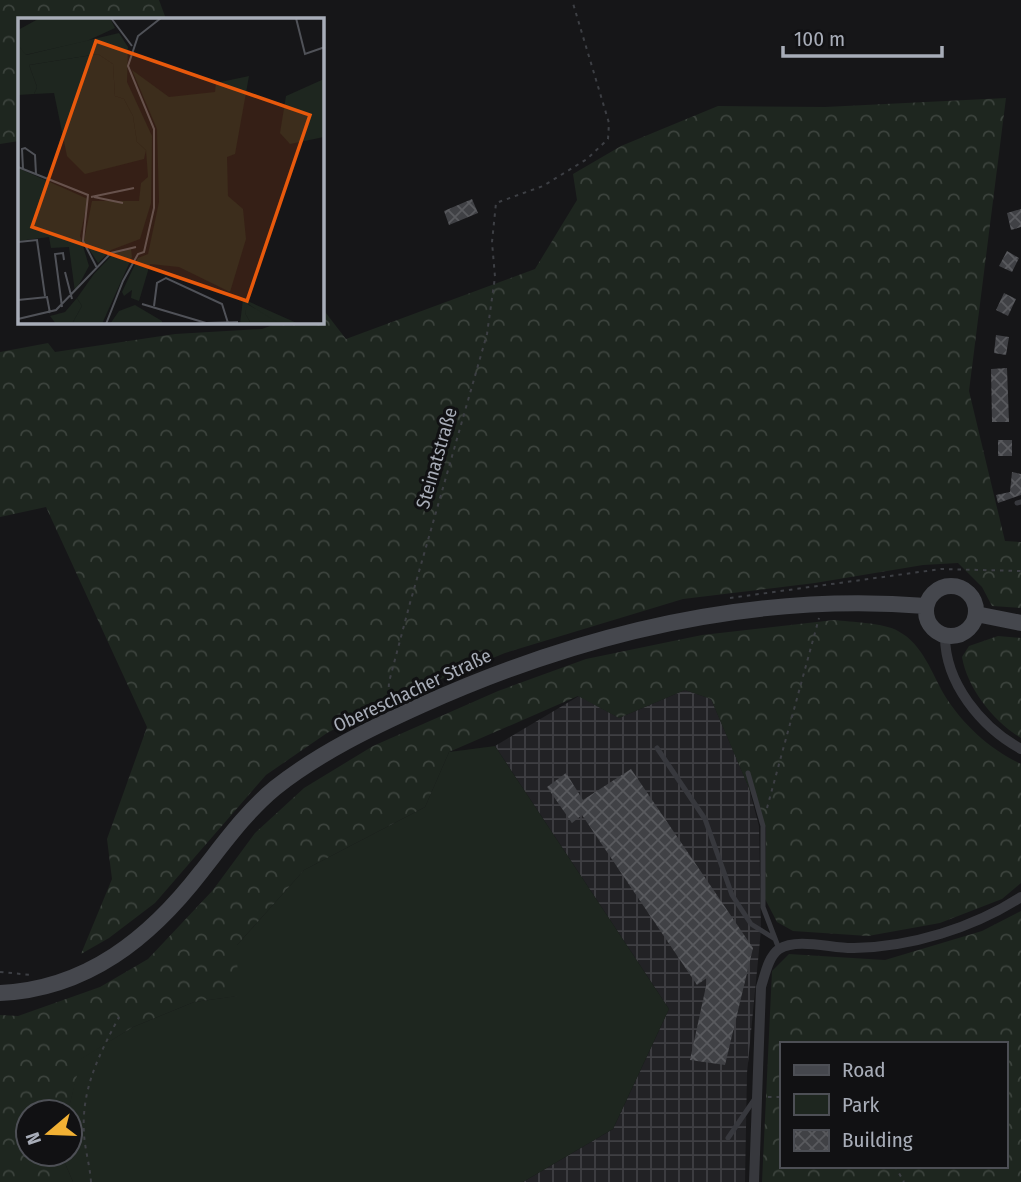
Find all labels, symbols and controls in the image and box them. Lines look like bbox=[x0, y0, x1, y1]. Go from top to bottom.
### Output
scale bar bbox=[783, 14, 942, 58]
inset map bbox=[18, 18, 324, 324]
text: 100 m bbox=[794, 26, 845, 52]
street label: Steinatstraße bbox=[411, 405, 462, 511]
street label: Obereschacher Straße bbox=[330, 644, 495, 737]
legend bbox=[780, 1042, 1007, 1168]
text: Road bbox=[842, 1057, 886, 1083]
text: Park bbox=[842, 1092, 880, 1118]
north arrow bbox=[14, 1098, 84, 1168]
text: Building bbox=[842, 1127, 913, 1153]
text: N bbox=[21, 1129, 46, 1148]

